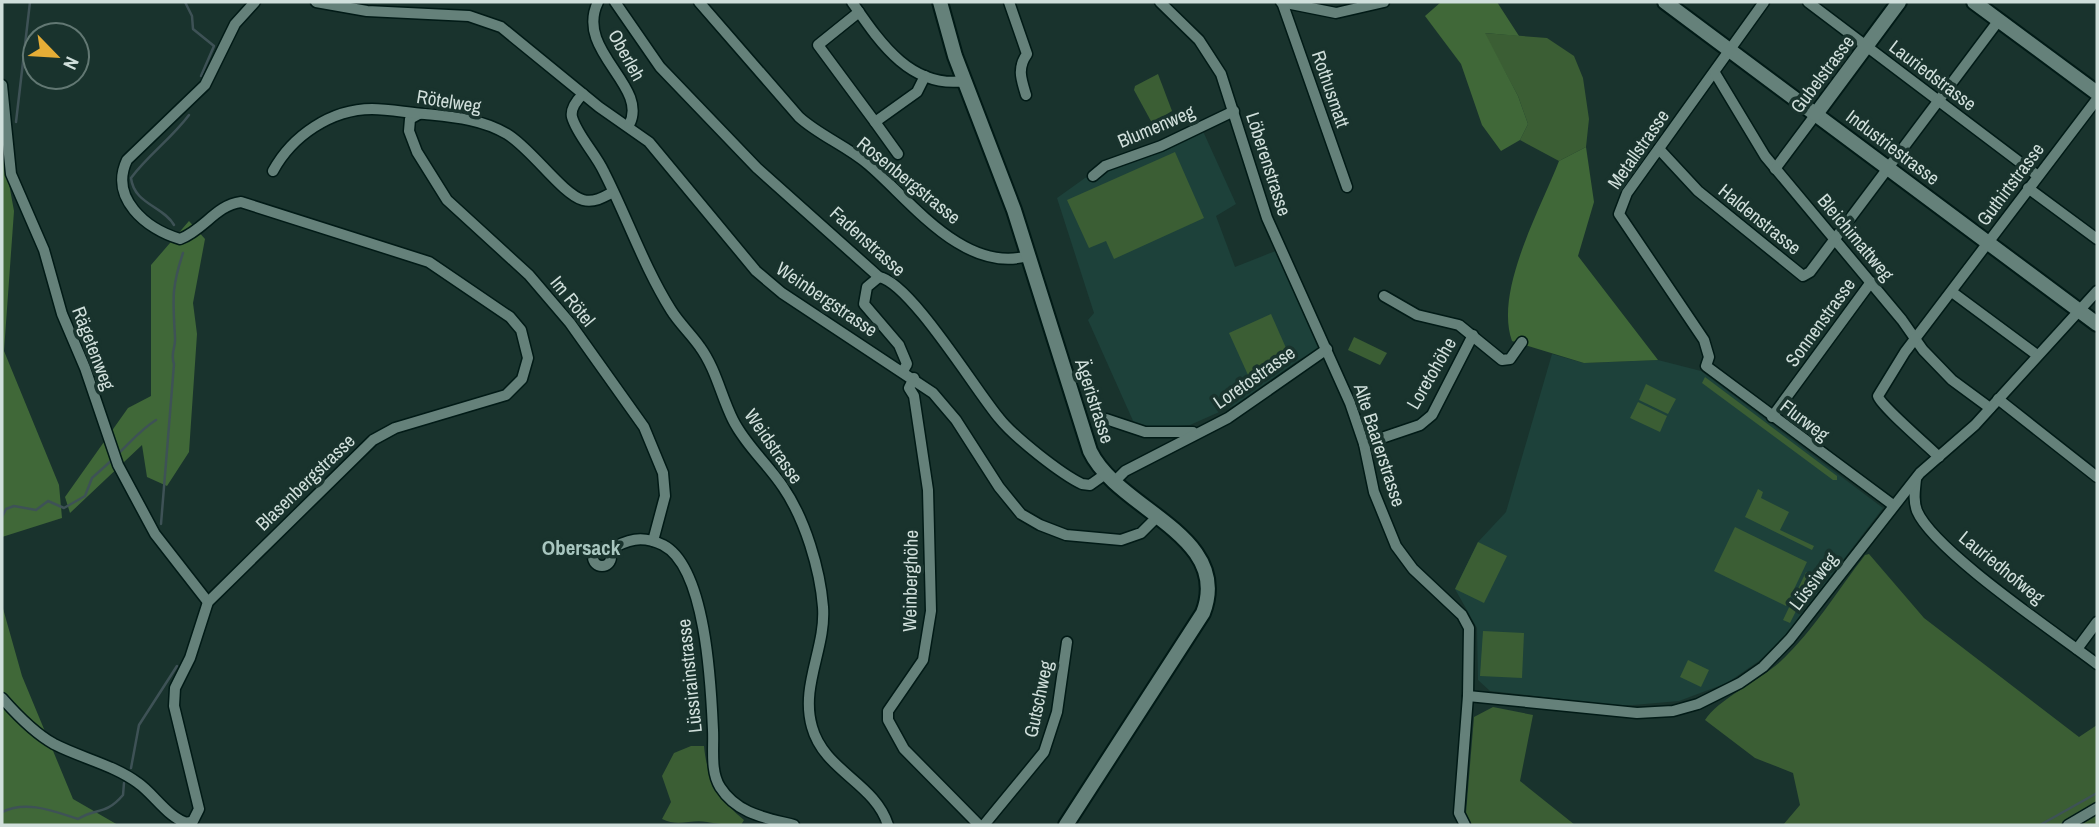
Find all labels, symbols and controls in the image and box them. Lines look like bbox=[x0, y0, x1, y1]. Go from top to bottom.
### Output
north arrow bbox=[21, 21, 91, 91]
street label: Oberleh bbox=[602, 24, 652, 86]
street label: Gubelstrasse bbox=[1784, 30, 1860, 118]
street label: Lauriedstrasse bbox=[1884, 34, 1982, 116]
street label: Rothusmatt bbox=[1306, 47, 1356, 132]
text: N bbox=[57, 53, 86, 74]
street label: Rötelweg bbox=[415, 83, 483, 119]
street label: Blumenweg bbox=[1113, 98, 1199, 154]
street label: Industriestrasse bbox=[1841, 103, 1945, 191]
street label: Metallstrasse bbox=[1601, 104, 1675, 194]
street label: Löberenstrasse bbox=[1240, 109, 1298, 219]
street label: Rosenbergstrasse bbox=[852, 130, 966, 230]
street label: Guthirtstrasse bbox=[1970, 137, 2050, 231]
street label: Haldenstrasse bbox=[1713, 178, 1807, 260]
street label: Bleichimattweg bbox=[1812, 188, 1900, 286]
street label: Fadenstrasse bbox=[825, 200, 911, 282]
street label: Weinbergstrasse bbox=[771, 255, 883, 343]
street label: Im Rötel bbox=[545, 270, 601, 332]
street label: Sonnenstrasse bbox=[1779, 272, 1861, 372]
street label: Rägetenweg bbox=[66, 303, 122, 394]
street label: Loretohöhe bbox=[1400, 332, 1462, 414]
street label: Loretostrasse bbox=[1208, 339, 1300, 415]
street label: Ägeristrasse bbox=[1069, 354, 1121, 447]
street label: Alte Baarerstrasse bbox=[1348, 379, 1412, 510]
street label: Flurweg bbox=[1775, 393, 1835, 447]
street label: Weidstrasse bbox=[739, 403, 809, 489]
street label: Blasenbergstrasse bbox=[250, 428, 360, 536]
street label: Lauriedhofweg bbox=[1954, 524, 2050, 610]
street label: Weinberghöhe bbox=[896, 530, 924, 632]
district label: Obersack bbox=[542, 533, 621, 562]
street label: Lüssiweg bbox=[1783, 547, 1843, 615]
street label: Lüssirainstrasse bbox=[670, 618, 708, 734]
street label: Gutschweg bbox=[1017, 658, 1059, 740]

